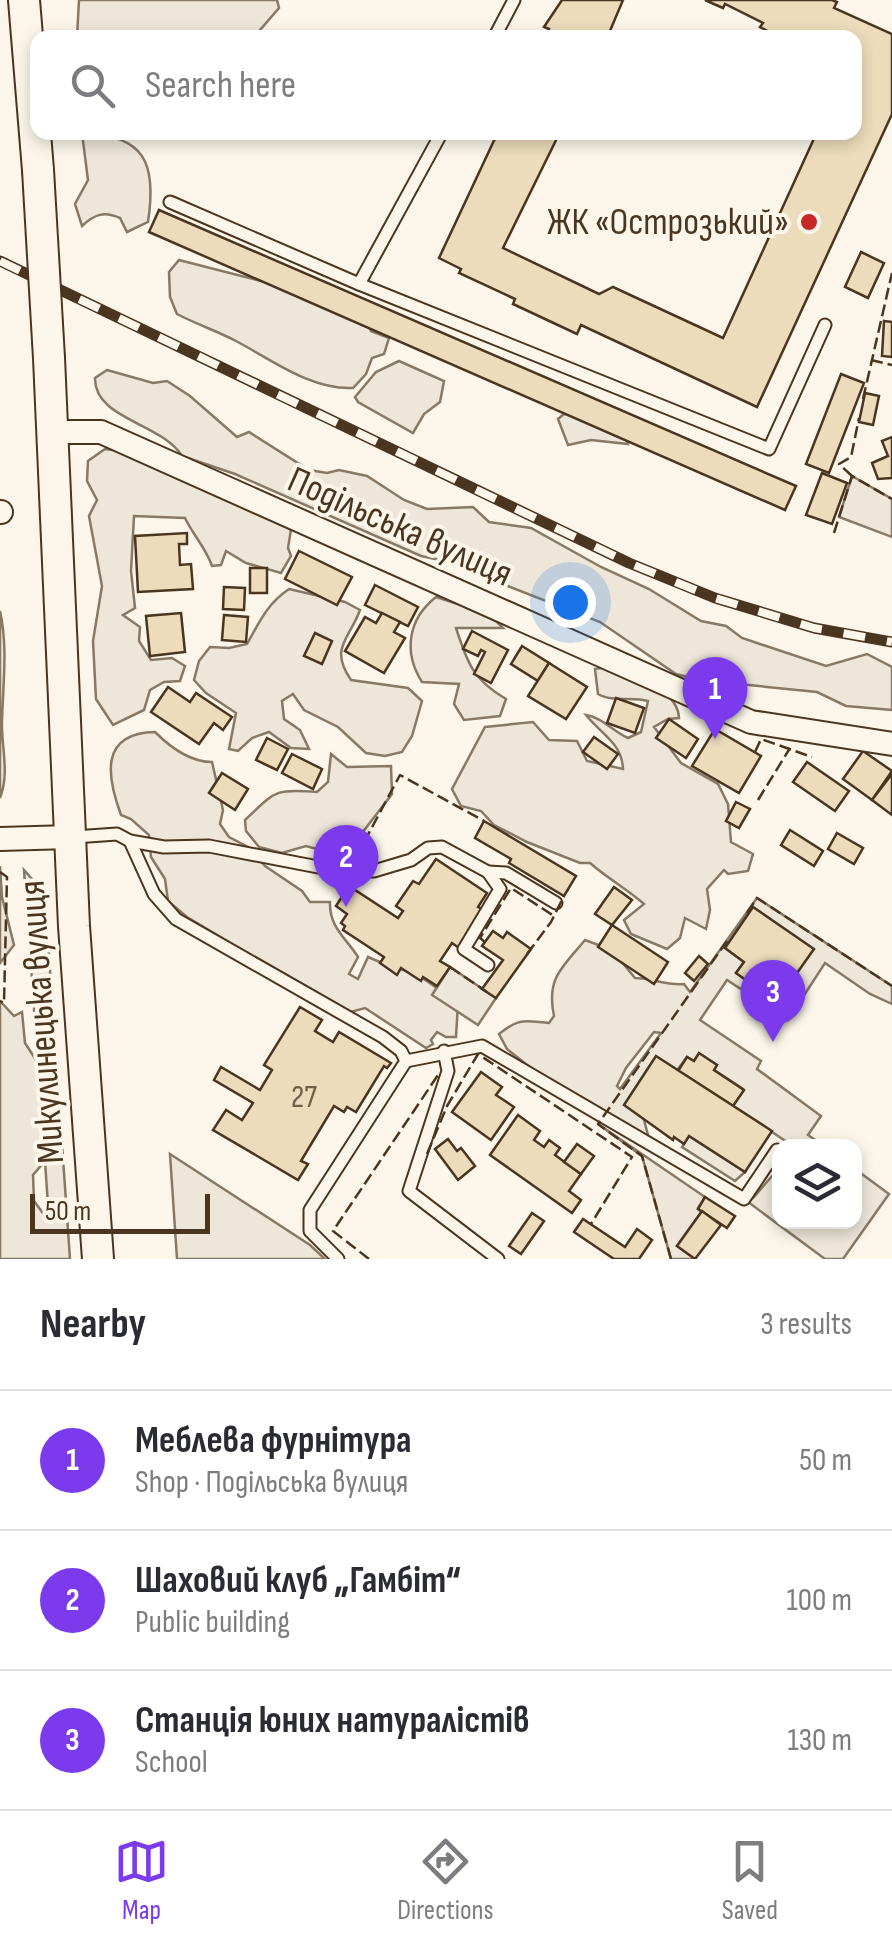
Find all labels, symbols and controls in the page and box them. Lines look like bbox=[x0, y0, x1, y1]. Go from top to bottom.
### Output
search box bbox=[30, 30, 862, 140]
icon: search bbox=[65, 58, 120, 113]
text: Search here bbox=[145, 63, 296, 108]
place label: ЖК «Острозький» bbox=[547, 200, 789, 245]
marker: ЖК «Острозький» bbox=[798, 211, 820, 233]
street label: Подільська вулиця bbox=[281, 457, 519, 597]
your location bbox=[545, 577, 596, 628]
pin: 1 bbox=[682, 656, 748, 739]
pin: 2 bbox=[314, 824, 378, 907]
street label: Микулинецька вулиця bbox=[10, 879, 74, 1165]
pin: 3 bbox=[740, 960, 806, 1042]
house number: 27 bbox=[291, 1078, 317, 1117]
map controls bbox=[772, 1139, 862, 1229]
button: layers bbox=[772, 1139, 862, 1229]
scale bar bbox=[30, 1189, 210, 1234]
text: 50 m bbox=[45, 1195, 91, 1228]
text: Nearby bbox=[40, 1299, 146, 1350]
text: 3 results bbox=[760, 1305, 852, 1344]
text: Меблева фурнітура bbox=[135, 1418, 412, 1463]
text: 1 bbox=[66, 1441, 79, 1480]
text: 50 m bbox=[799, 1441, 852, 1480]
text: Shop · Подільська вулиця bbox=[135, 1463, 408, 1502]
text: Шаховий клуб „Гамбіт“ bbox=[135, 1558, 461, 1603]
text: 2 bbox=[65, 1581, 80, 1620]
text: 100 m bbox=[787, 1581, 852, 1620]
text: Public building bbox=[135, 1603, 290, 1642]
text: Станція юних натуралістів bbox=[135, 1698, 530, 1743]
text: 3 bbox=[65, 1721, 80, 1760]
text: 130 m bbox=[787, 1721, 852, 1760]
text: School bbox=[135, 1743, 208, 1782]
tab: Map bbox=[114, 1834, 169, 1927]
tab: Directions bbox=[397, 1834, 494, 1927]
tab: Saved bbox=[722, 1834, 778, 1927]

